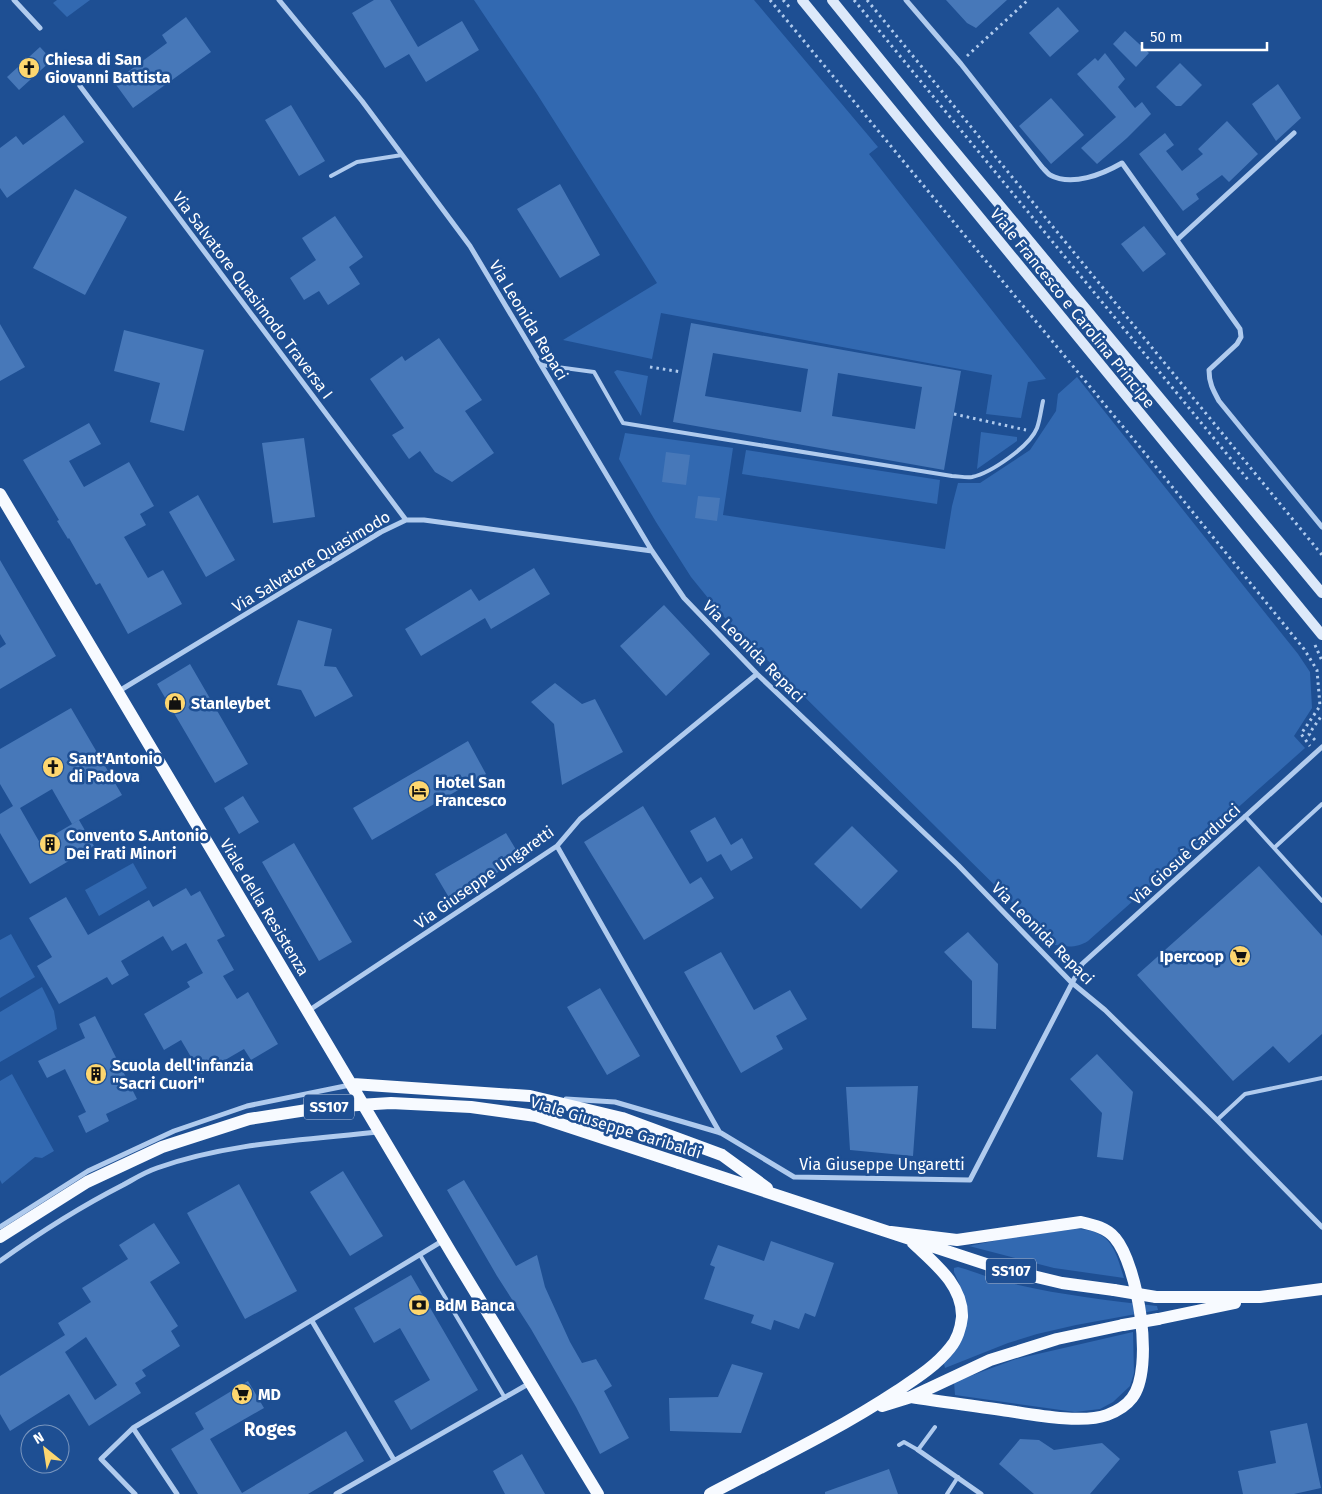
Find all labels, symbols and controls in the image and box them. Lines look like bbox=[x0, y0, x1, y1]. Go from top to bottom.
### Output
scale bar bbox=[1142, 20, 1267, 52]
text: 50 m bbox=[1150, 28, 1183, 46]
place label: Chiesa di San Giovanni Battista bbox=[45, 50, 171, 87]
church icon: Chiesa di San Giovanni Battista bbox=[17, 56, 41, 80]
street label: Via Salvatore Quasimodo Traversa I bbox=[168, 188, 337, 403]
street label: Viale Francesco e Carolina Principe bbox=[986, 205, 1159, 412]
street label: Via Leonida Repaci bbox=[485, 257, 572, 384]
street label: Via Salvatore Quasimodo bbox=[229, 507, 394, 616]
street label: Via Leonida Repaci bbox=[699, 596, 809, 706]
shop icon: Stanleybet bbox=[163, 691, 187, 715]
place label: Stanleybet bbox=[191, 694, 271, 713]
place label: Sant'Antonio di Padova bbox=[69, 749, 162, 786]
church icon: Sant'Antonio di Padova bbox=[41, 755, 65, 779]
place label: Hotel San Francesco bbox=[435, 773, 507, 810]
hotel icon: Hotel San Francesco bbox=[407, 779, 431, 803]
street label: Via Giosuè Carducci bbox=[1126, 800, 1244, 909]
street label: Via Giuseppe Ungaretti bbox=[411, 822, 558, 933]
place label: Convento S.Antonio Dei Frati Minori bbox=[66, 826, 209, 863]
building icon: Convento S.Antonio Dei Frati Minori bbox=[38, 832, 62, 856]
street label: Viale della Resistenza bbox=[216, 835, 313, 979]
street label: Via Leonida Repaci bbox=[988, 878, 1098, 988]
supermarket icon: Ipercoop bbox=[1228, 944, 1252, 968]
place label: Ipercoop bbox=[1159, 947, 1224, 966]
place label: Scuola dell'infanzia "Sacri Cuori" bbox=[112, 1056, 254, 1093]
building icon: Scuola dell'infanzia "Sacri Cuori" bbox=[84, 1062, 108, 1086]
street label: Viale Giuseppe Garibaldi bbox=[528, 1092, 704, 1163]
road number: SS107 bbox=[304, 1094, 354, 1120]
street label: Via Giuseppe Ungaretti bbox=[799, 1155, 965, 1174]
road number: SS107 bbox=[986, 1258, 1036, 1284]
bank icon: BdM Banca bbox=[407, 1293, 431, 1317]
place label: BdM Banca bbox=[435, 1296, 515, 1315]
supermarket icon: MD bbox=[230, 1382, 254, 1406]
place label: MD bbox=[258, 1385, 281, 1404]
district label: Roges bbox=[244, 1418, 296, 1441]
north arrow bbox=[20, 1424, 70, 1474]
text: N bbox=[30, 1428, 47, 1448]

